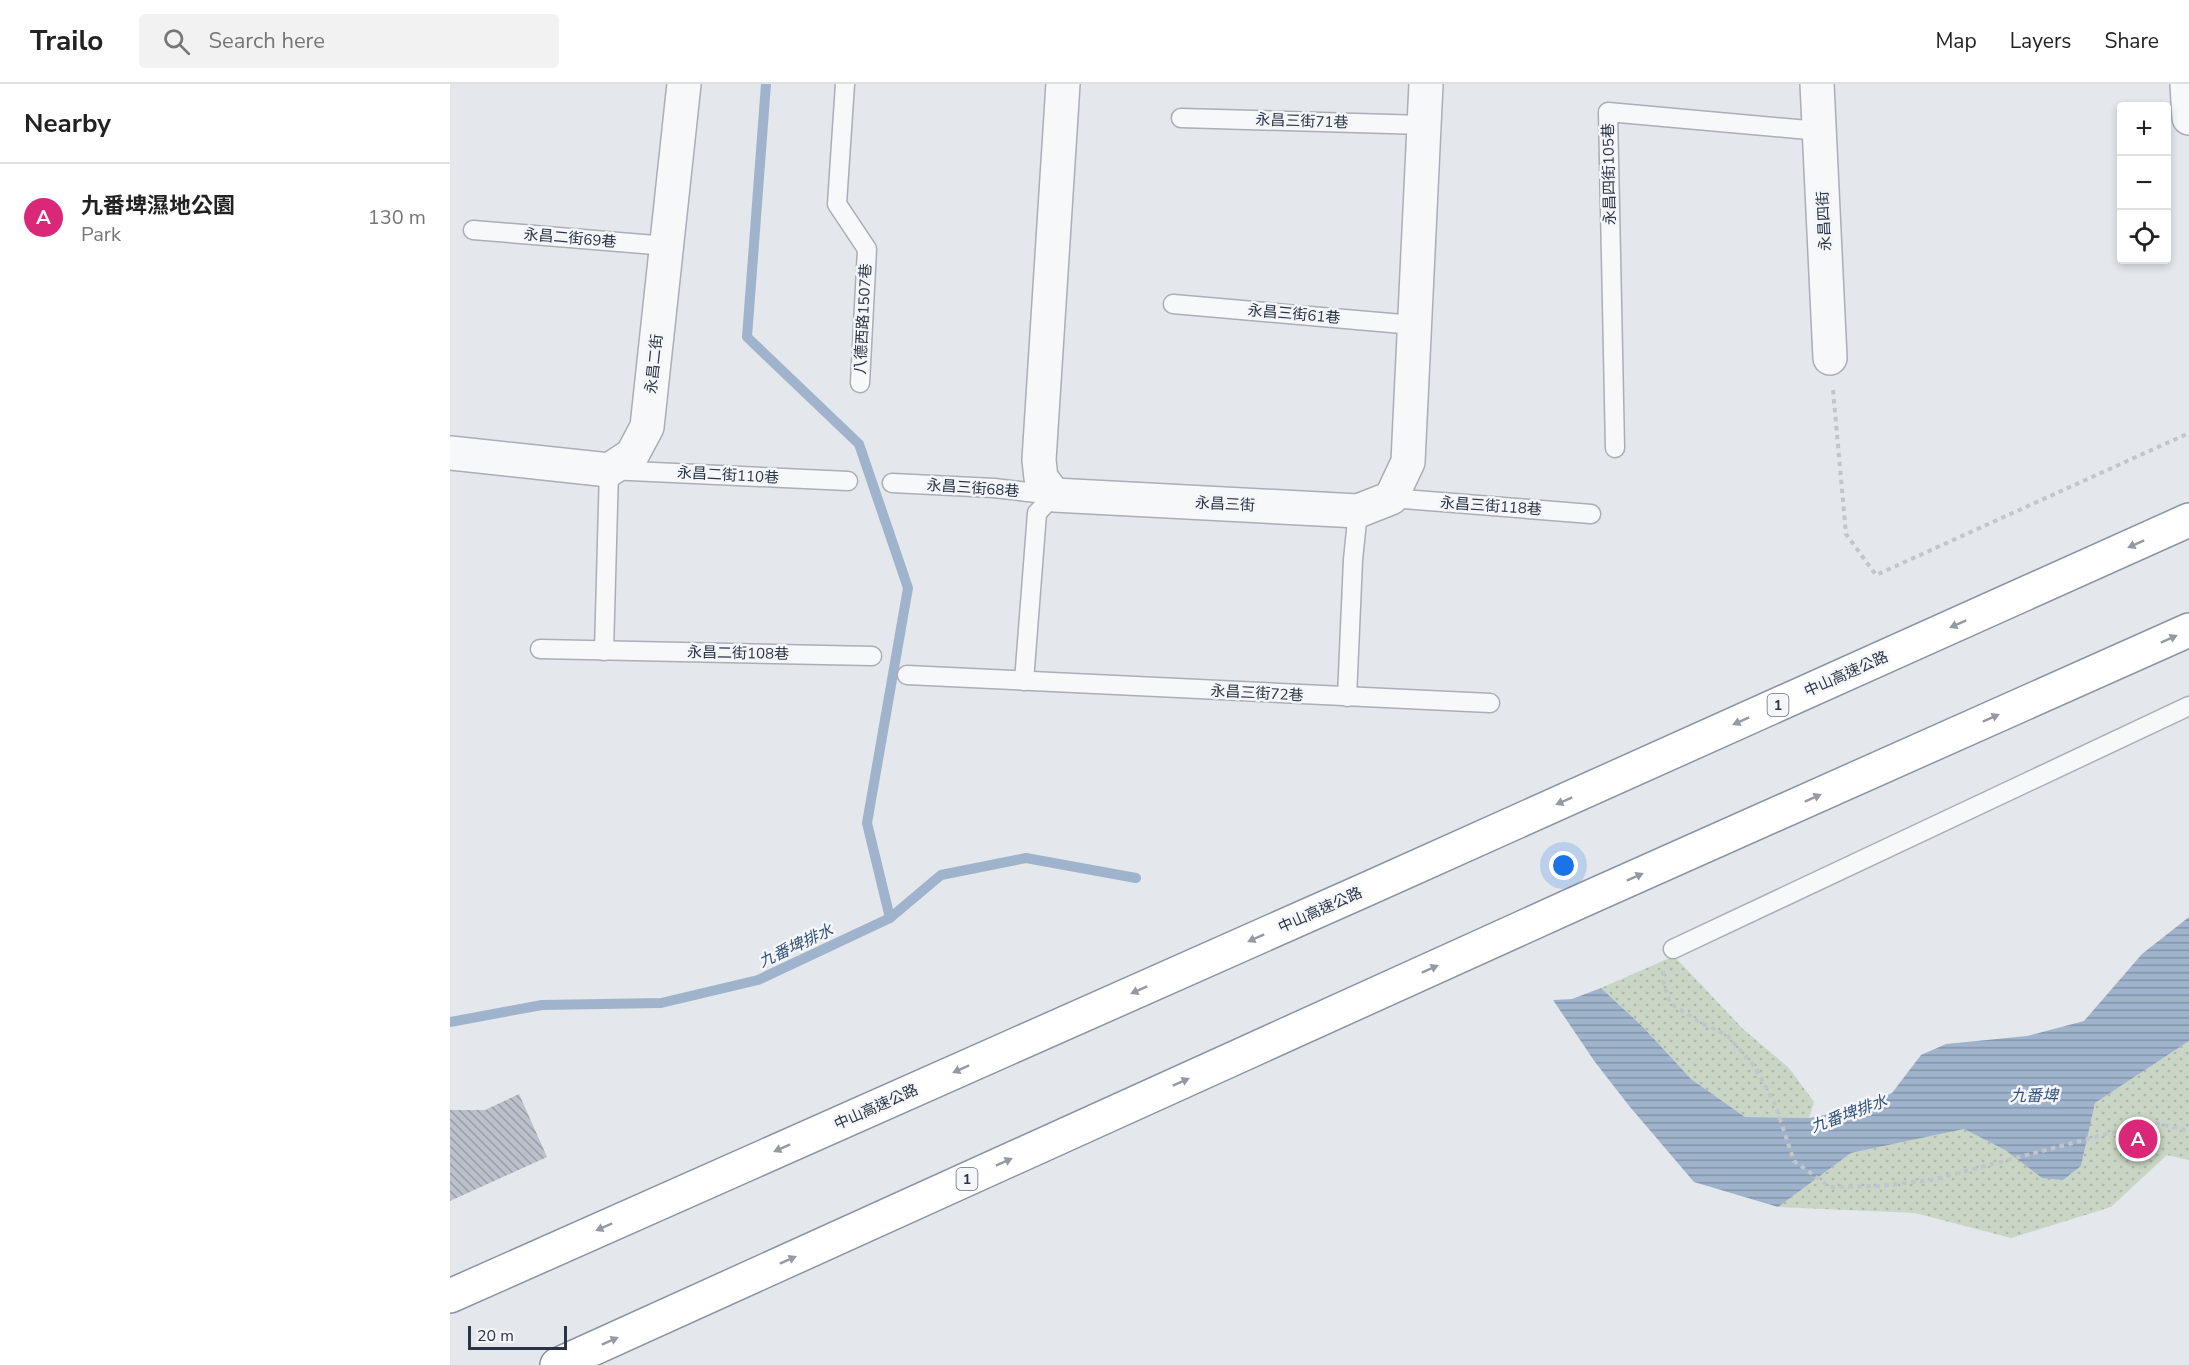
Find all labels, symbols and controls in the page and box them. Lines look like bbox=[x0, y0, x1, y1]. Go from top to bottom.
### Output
search box bbox=[139, 14, 559, 68]
text: Trailo bbox=[30, 22, 103, 60]
icon: search bbox=[160, 25, 193, 58]
text: Search here bbox=[208, 26, 325, 56]
text: Map bbox=[1935, 27, 1977, 55]
text: Layers bbox=[2010, 27, 2071, 55]
text: Share bbox=[2104, 27, 2159, 55]
map controls bbox=[2117, 102, 2171, 264]
button: + bbox=[2117, 102, 2171, 156]
text: Nearby bbox=[24, 106, 111, 141]
street label: 永昌三街71巷 bbox=[1255, 109, 1349, 133]
street label: 永昌四街105巷 bbox=[1598, 123, 1620, 225]
button: − bbox=[2117, 156, 2171, 210]
text: 九番埤濕地公園 bbox=[81, 191, 235, 221]
street label: 永昌四街 bbox=[1812, 191, 1836, 251]
text: A bbox=[36, 204, 51, 231]
text: 130 m bbox=[368, 204, 426, 231]
button: locate bbox=[2117, 210, 2171, 264]
text: Park bbox=[81, 221, 121, 248]
street label: 永昌二街69巷 bbox=[523, 224, 617, 252]
street label: 八德西路1507巷 bbox=[850, 263, 876, 375]
street label: 永昌三街61巷 bbox=[1247, 300, 1341, 328]
street label: 永昌二街 bbox=[641, 333, 667, 395]
street label: 永昌二街110巷 bbox=[677, 462, 779, 488]
street label: 永昌三街68巷 bbox=[926, 475, 1020, 501]
street label: 永昌三街 bbox=[1195, 492, 1255, 516]
street label: 永昌三街118巷 bbox=[1439, 492, 1543, 520]
one-way arrow bbox=[2127, 540, 2144, 549]
one-way arrow bbox=[1948, 619, 1966, 629]
one-way arrow bbox=[2161, 634, 2179, 644]
street label: 永昌二街108巷 bbox=[687, 642, 789, 664]
street label: 中山高速公路 bbox=[1801, 647, 1891, 701]
street label: 永昌三街72巷 bbox=[1210, 681, 1304, 705]
road number: 1 bbox=[1768, 694, 1788, 716]
one-way arrow bbox=[1982, 713, 2000, 723]
one-way arrow bbox=[1732, 716, 1750, 726]
one-way arrow bbox=[1804, 792, 1822, 802]
one-way arrow bbox=[1554, 796, 1572, 806]
your location bbox=[1549, 851, 1578, 880]
one-way arrow bbox=[1626, 872, 1644, 882]
street label: 中山高速公路 bbox=[1275, 883, 1365, 937]
water label: 九番埤排水 bbox=[755, 919, 838, 973]
one-way arrow bbox=[1247, 934, 1265, 944]
one-way arrow bbox=[1422, 964, 1440, 974]
one-way arrow bbox=[1130, 986, 1148, 996]
one-way arrow bbox=[952, 1065, 969, 1074]
one-way arrow bbox=[1173, 1077, 1191, 1087]
street label: 中山高速公路 bbox=[831, 1080, 921, 1134]
water label: 九番埤 bbox=[2010, 1085, 2060, 1107]
water label: 九番埤排水 bbox=[1808, 1090, 1891, 1138]
pin: A bbox=[2118, 1116, 2158, 1162]
one-way arrow bbox=[774, 1144, 791, 1153]
one-way arrow bbox=[995, 1158, 1012, 1167]
road number: 1 bbox=[956, 1168, 978, 1190]
one-way arrow bbox=[596, 1223, 613, 1232]
one-way arrow bbox=[779, 1256, 796, 1265]
scale bar bbox=[468, 1323, 567, 1350]
text: 20 m bbox=[477, 1325, 514, 1347]
one-way arrow bbox=[602, 1336, 620, 1346]

